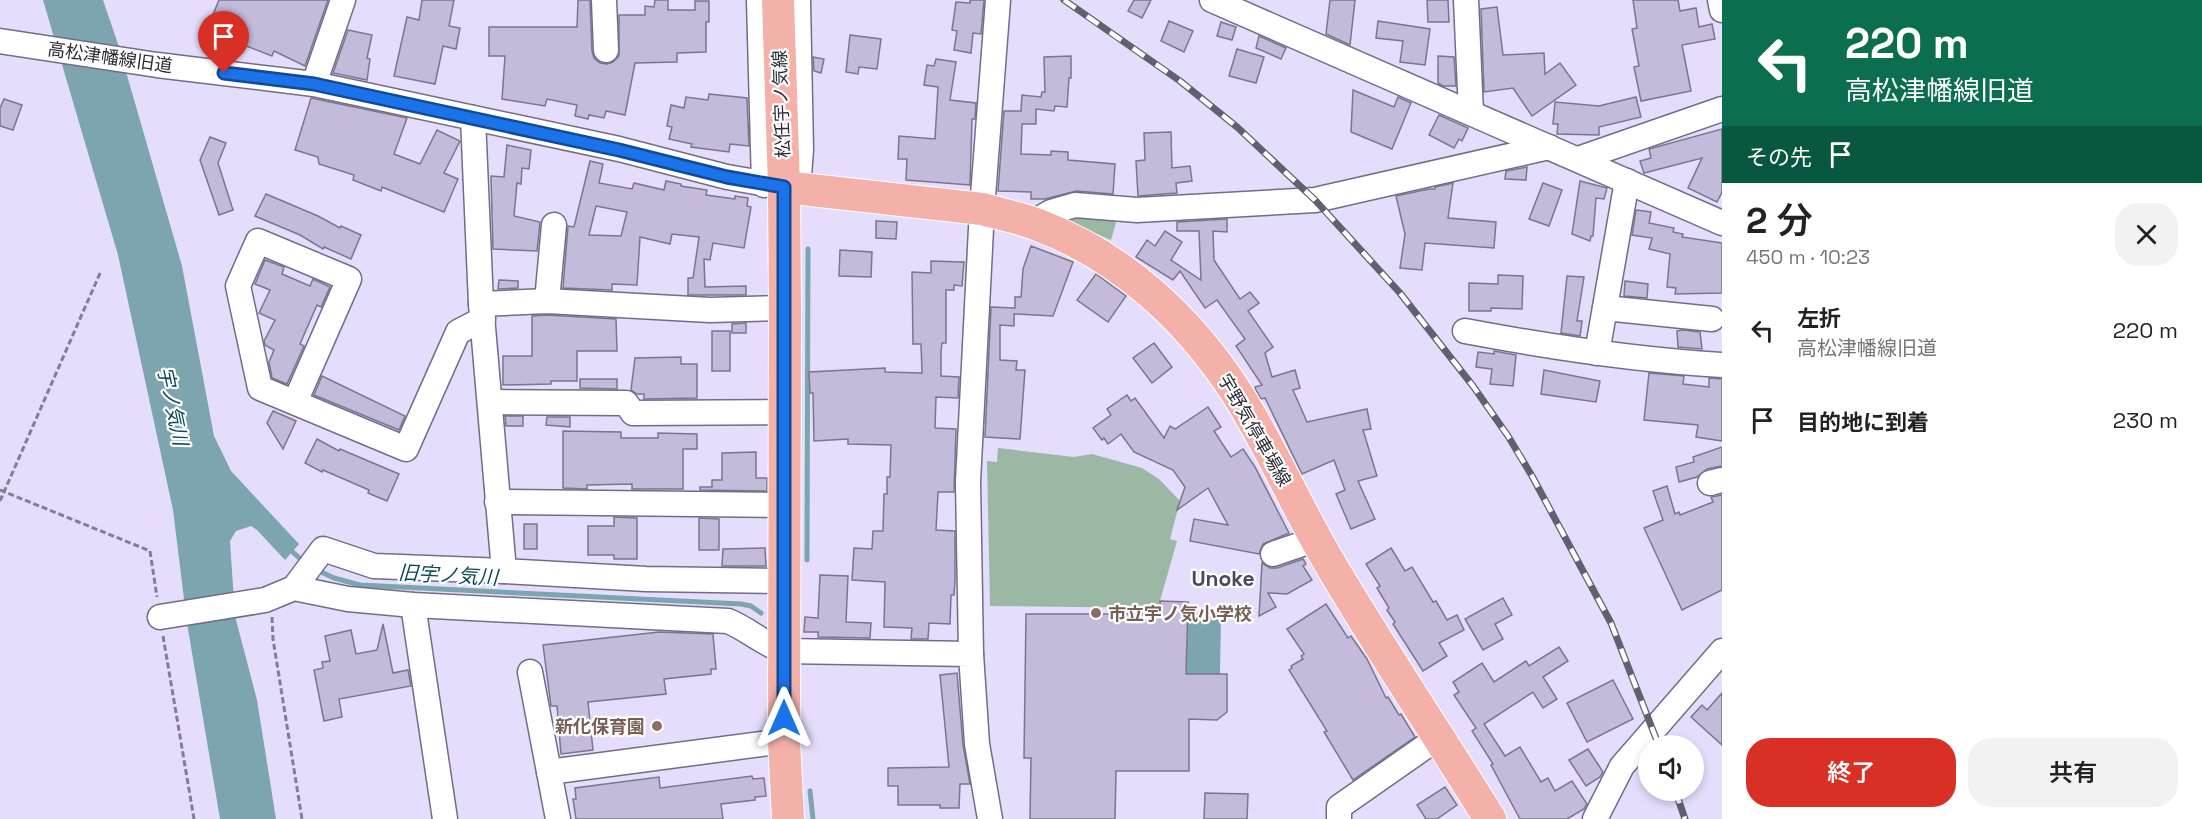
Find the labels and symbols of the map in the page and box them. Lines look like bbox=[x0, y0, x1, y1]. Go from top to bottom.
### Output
pin bbox=[198, 11, 249, 73]
street label: 高松津幡線旧道 bbox=[46, 37, 174, 77]
street label: 松任宇ノ気線 bbox=[768, 50, 794, 158]
water label: 宇ノ気川 bbox=[152, 364, 194, 450]
street label: 宇野気停車場線 bbox=[1214, 370, 1296, 490]
water label: 旧宇ノ気川 bbox=[397, 559, 501, 591]
district label: Unoke bbox=[1191, 565, 1255, 592]
place label: 市立宇ノ気小学校 bbox=[1108, 602, 1252, 625]
marker: 市立宇ノ気小学校 bbox=[1089, 606, 1103, 620]
position arrow bbox=[752, 686, 816, 750]
place label: 新化保育園 bbox=[555, 715, 645, 738]
marker: 新化保育園 bbox=[650, 719, 664, 733]

